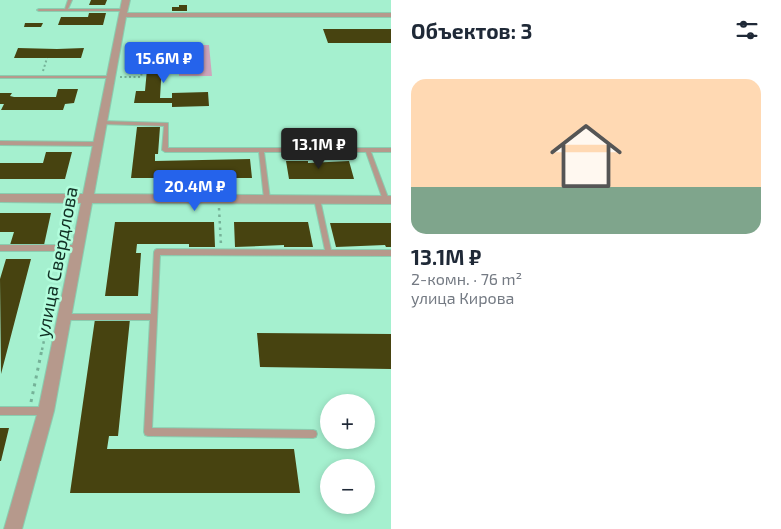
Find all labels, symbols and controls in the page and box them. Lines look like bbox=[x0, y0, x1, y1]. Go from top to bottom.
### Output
icon: filters bbox=[733, 16, 761, 44]
text: Объектов: 3 bbox=[411, 18, 533, 43]
pin: 15.6M ₽ bbox=[118, 42, 210, 84]
text: 15.6M ₽ bbox=[136, 48, 192, 67]
icon: home bbox=[541, 111, 631, 201]
pin: 13.1M ₽ bbox=[273, 128, 365, 170]
text: 13.1M ₽ bbox=[292, 134, 346, 153]
pin: 20.4M ₽ bbox=[149, 170, 241, 212]
text: 20.4M ₽ bbox=[165, 176, 225, 195]
street label: улица Свердлова bbox=[30, 184, 83, 340]
text: 13.1M ₽ bbox=[411, 244, 481, 269]
text: 2-комн. · 76 m² bbox=[411, 269, 522, 288]
text: улица Кирова bbox=[411, 288, 514, 307]
map controls bbox=[320, 394, 375, 514]
button: + bbox=[320, 394, 375, 449]
button: − bbox=[320, 459, 375, 514]

